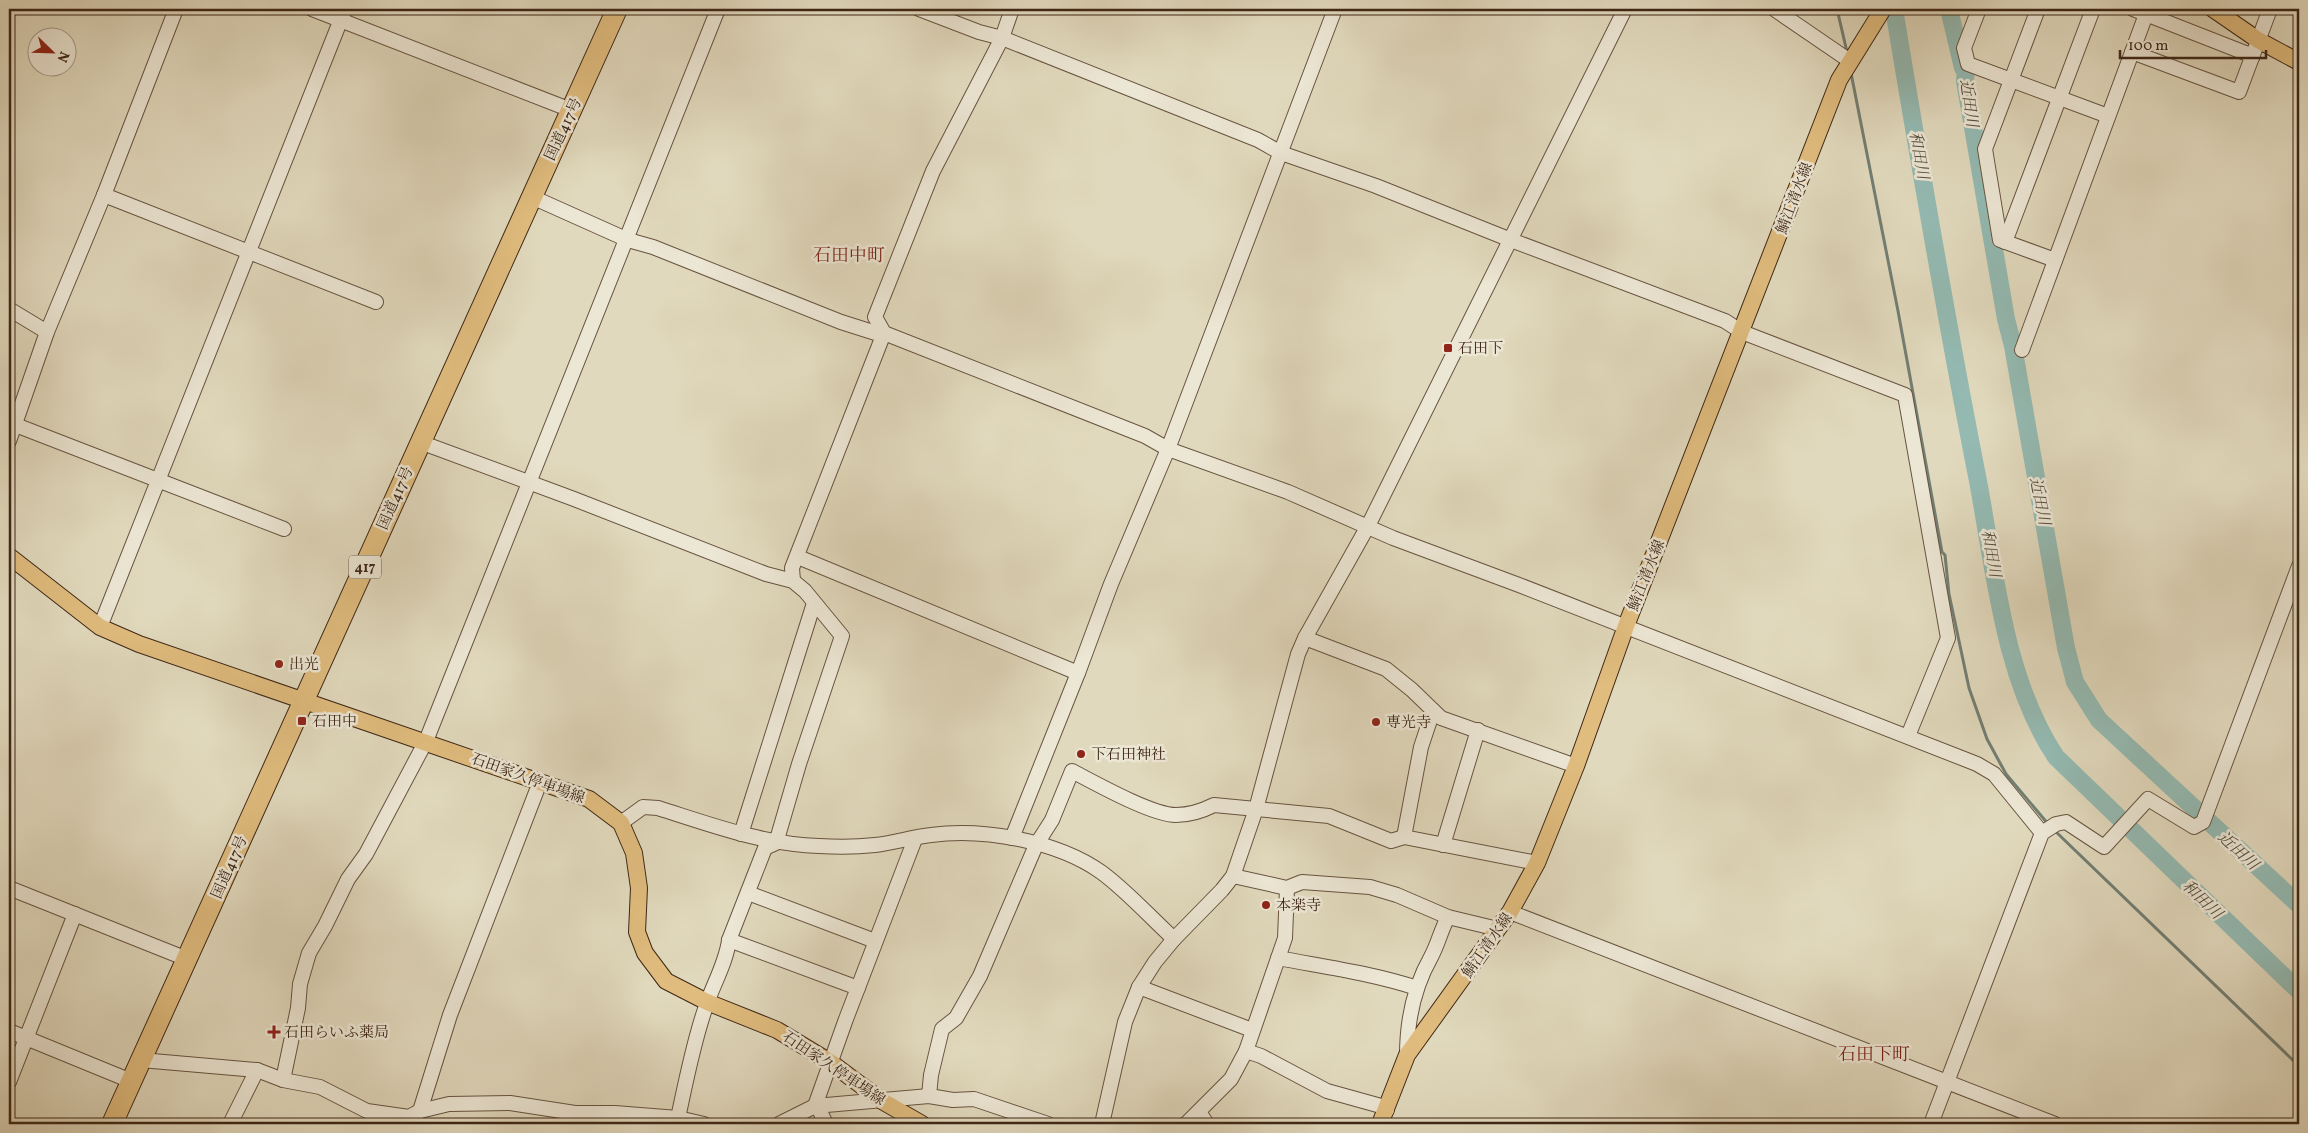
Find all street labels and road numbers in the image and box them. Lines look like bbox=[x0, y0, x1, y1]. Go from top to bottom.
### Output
street label: 国道417号 bbox=[541, 95, 588, 164]
street label: 鯖江清水線 bbox=[1772, 160, 1819, 237]
street label: 国道417号 bbox=[373, 464, 420, 534]
street label: 鯖江清水線 bbox=[1624, 537, 1671, 614]
road number: 417 bbox=[349, 556, 381, 578]
street label: 石田家久停車場線 bbox=[468, 749, 587, 810]
street label: 国道417号 bbox=[207, 833, 254, 903]
street label: 鯖江清水線 bbox=[1458, 909, 1518, 983]
street label: 石田家久停車場線 bbox=[778, 1027, 889, 1112]

